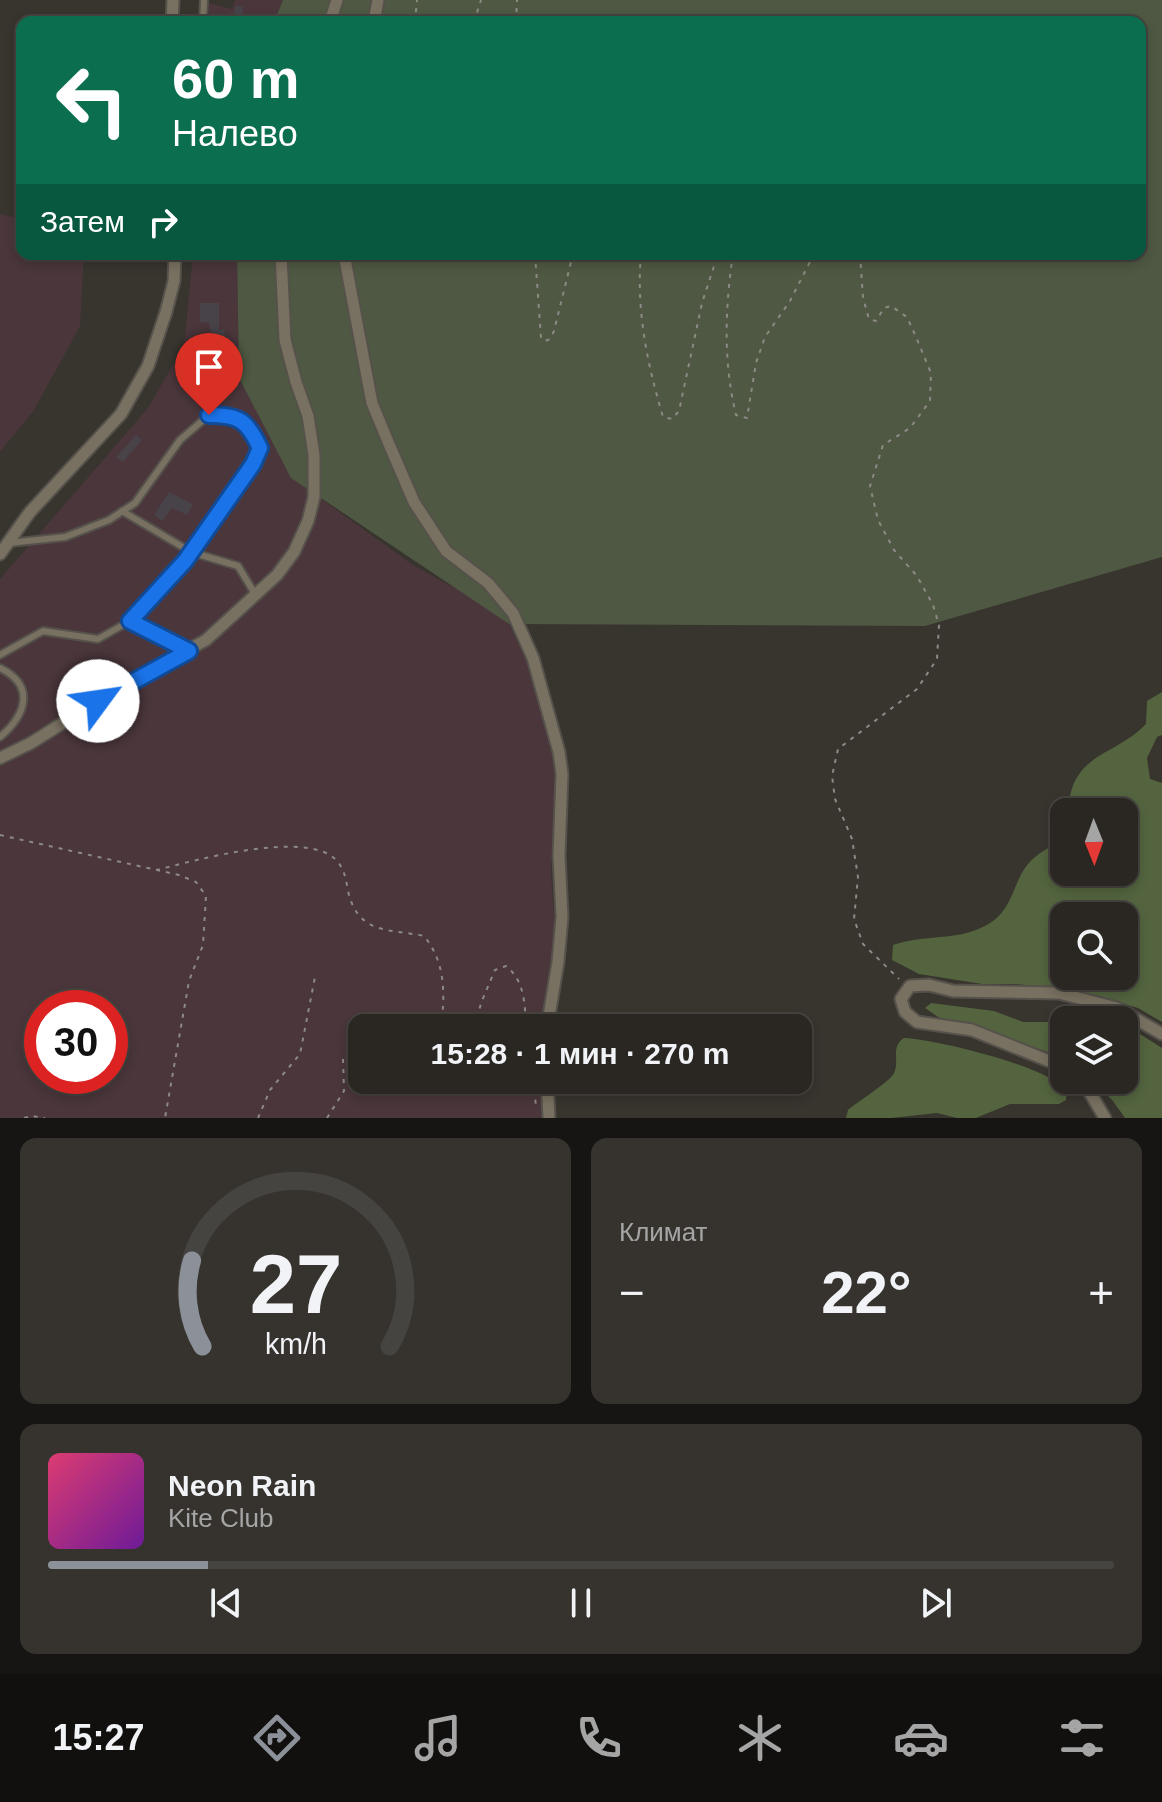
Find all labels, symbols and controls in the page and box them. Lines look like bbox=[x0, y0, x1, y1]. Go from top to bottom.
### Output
text: 60 m bbox=[172, 47, 300, 110]
icon: left bbox=[40, 48, 144, 152]
text: Налево bbox=[172, 113, 298, 154]
icon: right bbox=[141, 200, 185, 244]
text: Затем bbox=[40, 205, 125, 238]
pin bbox=[175, 333, 243, 415]
icon: arrive bbox=[187, 345, 231, 389]
position arrow bbox=[56, 659, 140, 743]
north arrow bbox=[1050, 798, 1138, 886]
map controls bbox=[1050, 798, 1138, 1094]
button: search bbox=[1050, 902, 1138, 990]
speed limit sign: 30 bbox=[24, 990, 128, 1094]
button: layers bbox=[1050, 1006, 1138, 1094]
text: 15:28 · 1 мин · 270 m bbox=[431, 1037, 729, 1070]
text: Климат bbox=[619, 1217, 708, 1247]
text: 27 bbox=[249, 1238, 342, 1331]
text: 22° bbox=[821, 1259, 912, 1326]
text: − bbox=[619, 1268, 645, 1317]
text: + bbox=[1088, 1268, 1114, 1317]
text: km/h bbox=[265, 1328, 326, 1360]
text: Neon Rain bbox=[168, 1469, 316, 1502]
text: Kite Club bbox=[168, 1503, 274, 1533]
icon: previous bbox=[204, 1581, 248, 1625]
icon: pause bbox=[559, 1581, 603, 1625]
icon: next bbox=[914, 1581, 958, 1625]
icon: directions bbox=[249, 1710, 305, 1766]
icon: music bbox=[410, 1710, 466, 1766]
icon: phone bbox=[571, 1710, 627, 1766]
icon: climate bbox=[732, 1710, 788, 1766]
icon: car bbox=[893, 1710, 949, 1766]
icon: filters bbox=[1054, 1710, 1110, 1766]
text: 15:27 bbox=[52, 1717, 145, 1758]

